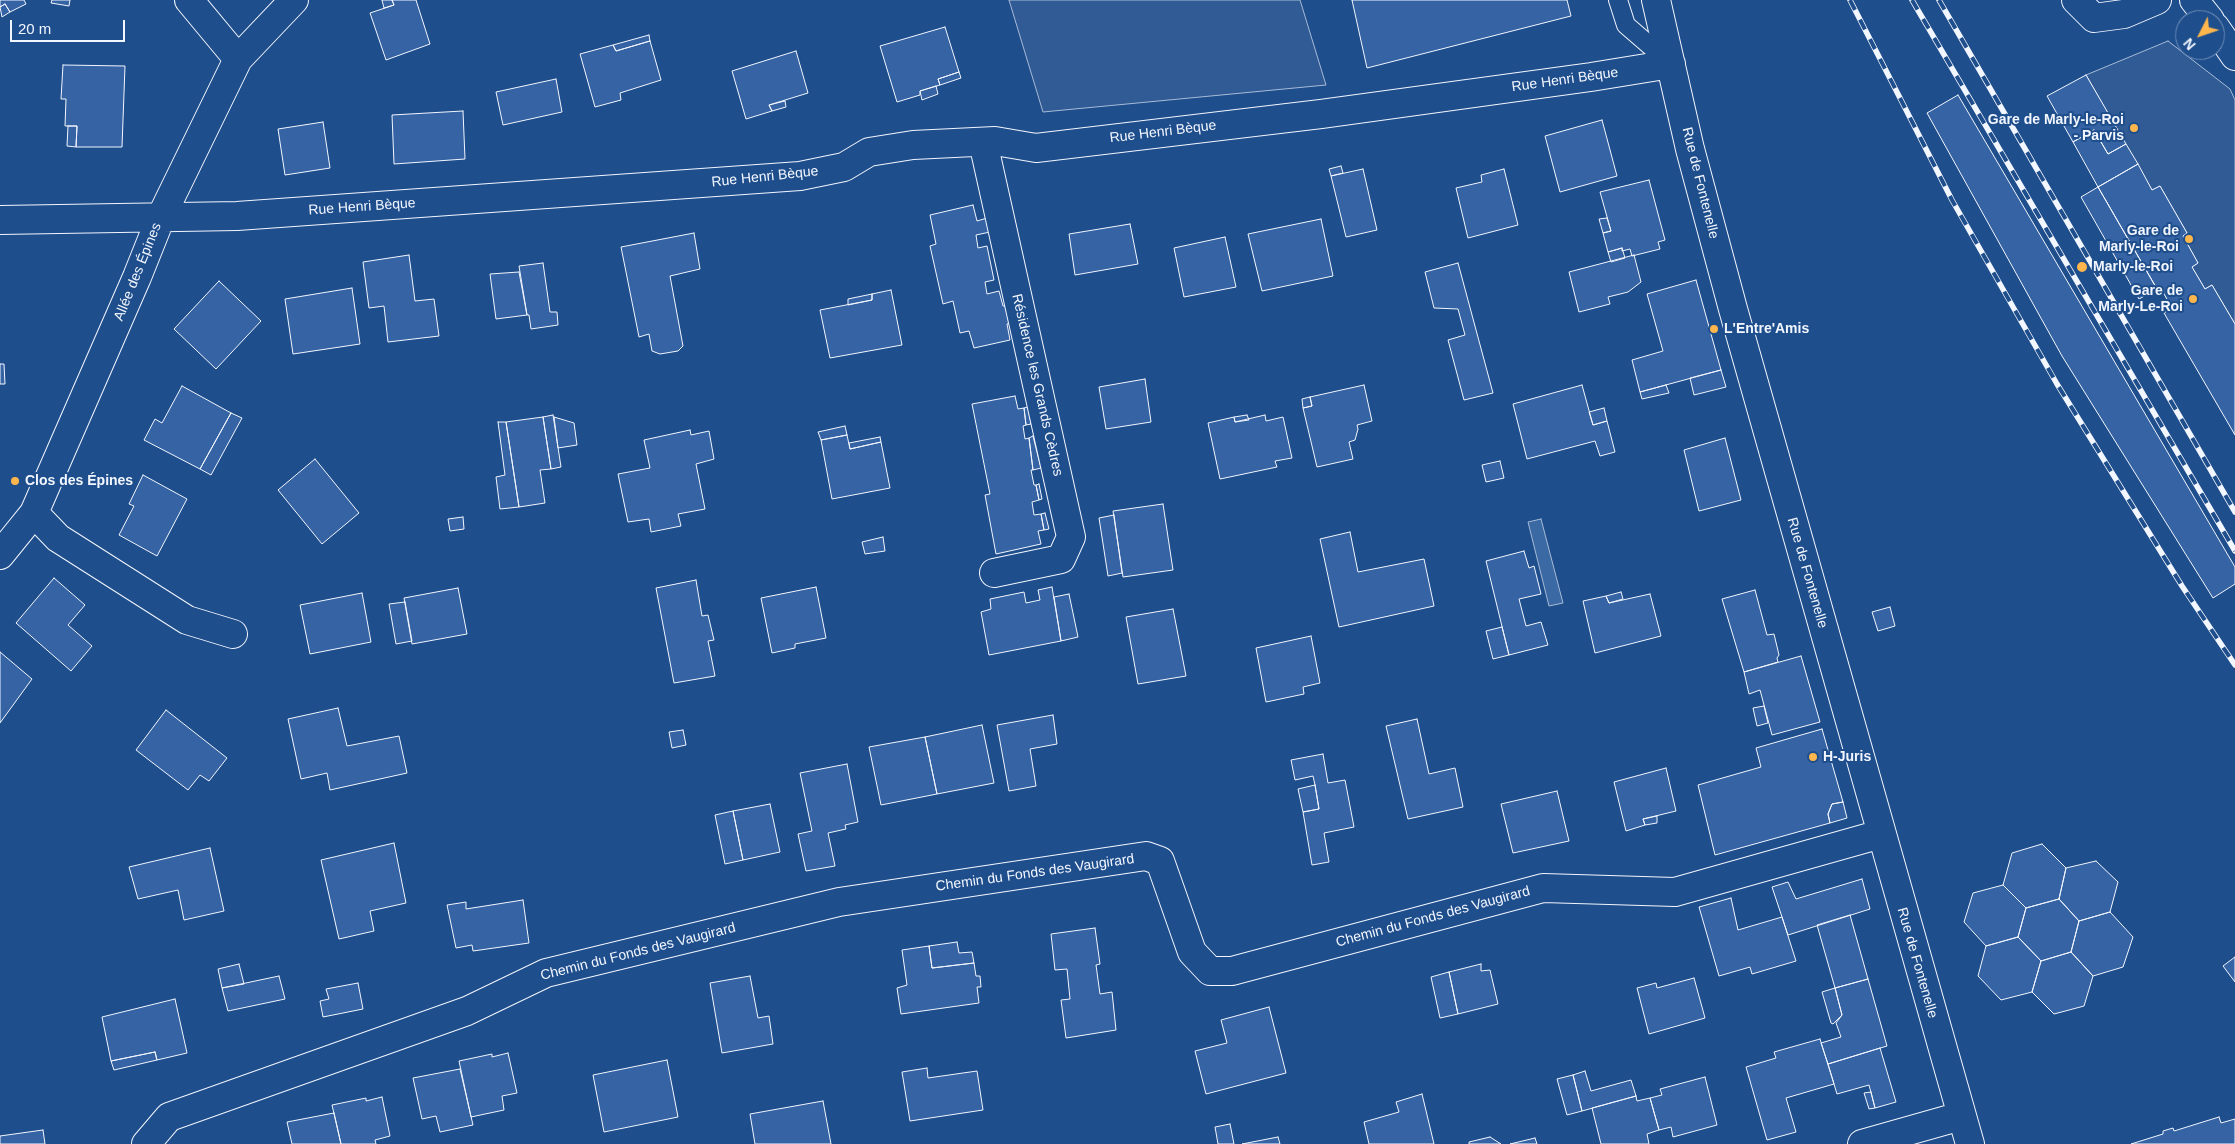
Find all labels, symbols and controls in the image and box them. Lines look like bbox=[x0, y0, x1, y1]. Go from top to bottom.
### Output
scale bar bbox=[12, 10, 128, 42]
north arrow bbox=[2175, 10, 2225, 60]
text: 20 m bbox=[18, 20, 51, 37]
text: N bbox=[2180, 35, 2199, 53]
street label: Rue Henri Bèque bbox=[1511, 64, 1619, 96]
place label: Gare de Marly-le-Roi - Parvis bbox=[1988, 112, 2124, 144]
street label: Rue Henri Bèque bbox=[1109, 117, 1217, 147]
marker: Gare de Marly-le-Roi - Parvis bbox=[2128, 122, 2140, 134]
street label: Rue de Fontenelle bbox=[1678, 125, 1722, 241]
street label: Rue Henri Bèque bbox=[711, 163, 819, 191]
street label: Rue Henri Bèque bbox=[308, 195, 416, 219]
street label: Allée des Épines bbox=[111, 221, 165, 323]
place label: Gare de Marly-le-Roi bbox=[2099, 223, 2179, 256]
marker: Gare de Marly-le-Roi bbox=[2183, 233, 2195, 245]
place label: Marly-le-Roi bbox=[2093, 259, 2173, 275]
marker: Marly-le-Roi bbox=[2075, 260, 2089, 274]
place label: Gare de Marly-Le-Roi bbox=[2098, 283, 2183, 316]
street label: Résidence les Grands Cèdres bbox=[1008, 292, 1066, 478]
marker: Gare de Marly-Le-Roi bbox=[2187, 293, 2199, 305]
place label: L'Entre'Amis bbox=[1724, 321, 1809, 337]
marker: L'Entre'Amis bbox=[1708, 323, 1720, 335]
place label: Clos des Épines bbox=[25, 473, 133, 489]
marker: Clos des Épines bbox=[9, 475, 21, 487]
street label: Rue de Fontenelle bbox=[1783, 516, 1831, 630]
place label: H-Juris bbox=[1823, 749, 1871, 765]
marker: H-Juris bbox=[1807, 751, 1819, 763]
street label: Chemin du Fonds des Vaugirard bbox=[935, 851, 1135, 895]
street label: Chemin du Fonds des Vaugirard bbox=[1334, 883, 1532, 951]
street label: Rue de Fontenelle bbox=[1893, 906, 1941, 1020]
street label: Chemin du Fonds des Vaugirard bbox=[539, 920, 737, 984]

